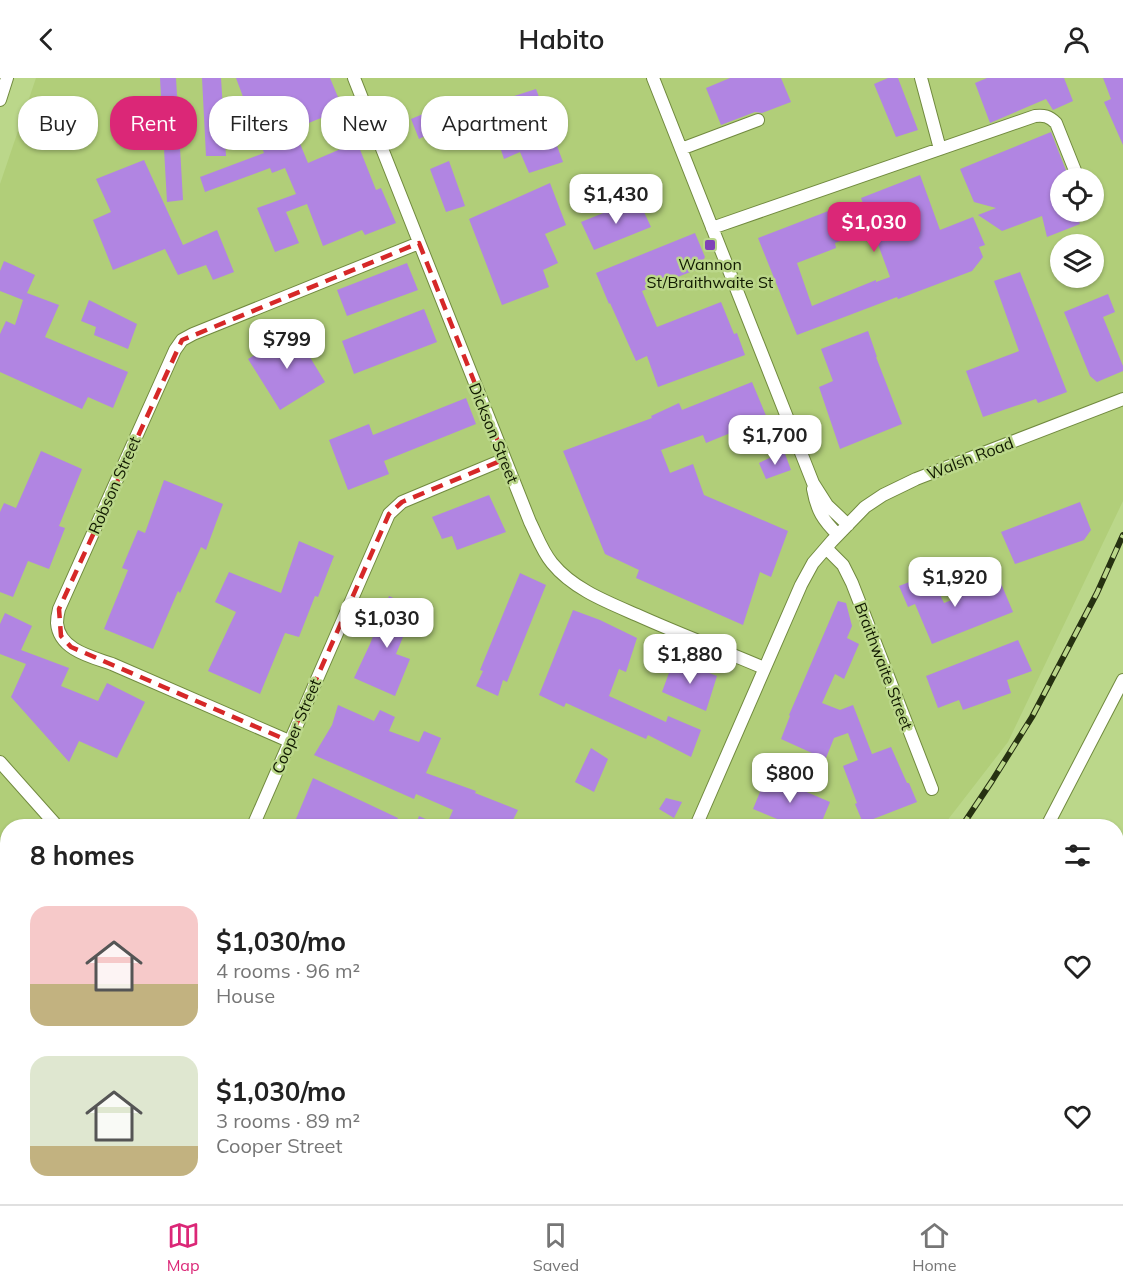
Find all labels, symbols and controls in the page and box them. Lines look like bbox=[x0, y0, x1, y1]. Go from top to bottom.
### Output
text: Habito bbox=[519, 22, 604, 56]
icon: back bbox=[30, 23, 63, 56]
icon: person bbox=[1060, 23, 1093, 56]
chip: Buy bbox=[18, 96, 98, 150]
chip: Rent bbox=[110, 96, 197, 150]
chip: Filters bbox=[209, 96, 309, 150]
chip: New bbox=[321, 96, 409, 150]
chip: Apartment bbox=[421, 96, 568, 150]
map controls bbox=[1050, 168, 1104, 288]
button: locate bbox=[1050, 168, 1104, 222]
pin: $1,430 bbox=[567, 174, 665, 225]
text: $1,430 bbox=[584, 181, 648, 206]
pin: $1,030 bbox=[825, 202, 923, 253]
text: $1,030 bbox=[842, 209, 906, 234]
button: layers bbox=[1050, 234, 1104, 288]
marker: Wannon St/Braithwaite St bbox=[703, 238, 717, 252]
place label: Wannon St/Braithwaite St bbox=[647, 254, 774, 292]
pin: $799 bbox=[251, 319, 323, 370]
text: $799 bbox=[263, 326, 311, 351]
street label: Dickson Street bbox=[465, 380, 523, 487]
pin: $1,700 bbox=[726, 415, 824, 466]
text: $1,700 bbox=[743, 422, 807, 447]
street label: Walsh Road bbox=[924, 432, 1016, 484]
street label: Robson Street bbox=[84, 433, 145, 537]
pin: $1,920 bbox=[906, 557, 1004, 608]
text: $1,920 bbox=[923, 564, 987, 589]
pin: $1,030 bbox=[338, 598, 436, 649]
street label: Braithwaite Street bbox=[851, 600, 918, 733]
text: $1,030 bbox=[355, 605, 419, 630]
pin: $1,880 bbox=[641, 634, 739, 685]
text: $1,880 bbox=[658, 641, 722, 666]
street label: Cooper Street bbox=[267, 675, 325, 776]
pin: $800 bbox=[754, 753, 826, 804]
text: $800 bbox=[766, 760, 814, 785]
text: 8 homes bbox=[30, 839, 134, 872]
icon: filters bbox=[1061, 839, 1094, 872]
text: $1,030/mo bbox=[216, 925, 346, 958]
icon: home bbox=[78, 930, 150, 1002]
icon: heart bbox=[1061, 950, 1094, 983]
text: 4 rooms · 96 m² bbox=[216, 958, 360, 983]
text: House bbox=[216, 983, 275, 1008]
text: $1,030/mo bbox=[216, 1075, 346, 1108]
icon: home bbox=[78, 1080, 150, 1152]
icon: heart bbox=[1061, 1100, 1094, 1133]
text: 3 rooms · 89 m² bbox=[216, 1108, 360, 1133]
text: Cooper Street bbox=[216, 1133, 343, 1158]
tab: Map bbox=[167, 1219, 200, 1275]
tab: Saved bbox=[533, 1219, 579, 1275]
tab: Home bbox=[912, 1219, 956, 1275]

